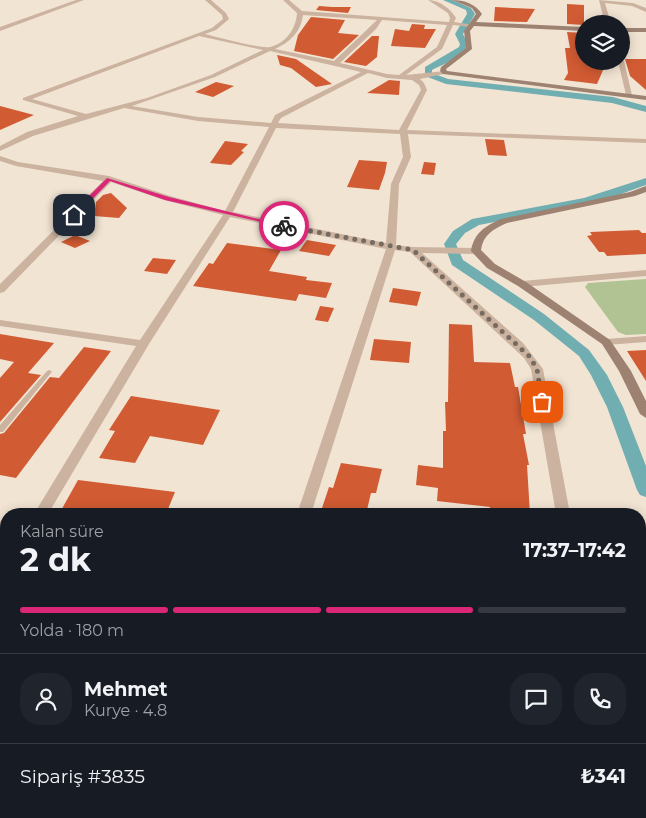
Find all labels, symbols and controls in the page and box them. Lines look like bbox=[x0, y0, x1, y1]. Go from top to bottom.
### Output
map controls bbox=[575, 15, 630, 70]
button: layers bbox=[575, 15, 630, 70]
pin bbox=[53, 194, 95, 236]
icon: home bbox=[60, 201, 88, 229]
courier bbox=[259, 201, 309, 251]
icon: bike bbox=[270, 212, 298, 240]
pin bbox=[521, 381, 563, 423]
icon: bag bbox=[528, 388, 556, 416]
text: Kalan süre bbox=[20, 522, 104, 541]
text: 17:37–17:42 bbox=[523, 539, 626, 562]
text: 2 dk bbox=[20, 540, 91, 579]
text: Yolda · 180 m bbox=[20, 621, 124, 640]
button: person bbox=[20, 673, 72, 725]
button: chat bbox=[510, 673, 562, 725]
button: phone bbox=[574, 673, 626, 725]
text: Mehmet bbox=[84, 678, 168, 701]
text: Kurye · 4.8 bbox=[84, 701, 167, 720]
text: Sipariş #3835 bbox=[20, 765, 145, 788]
text: ₺341 bbox=[581, 765, 626, 788]

